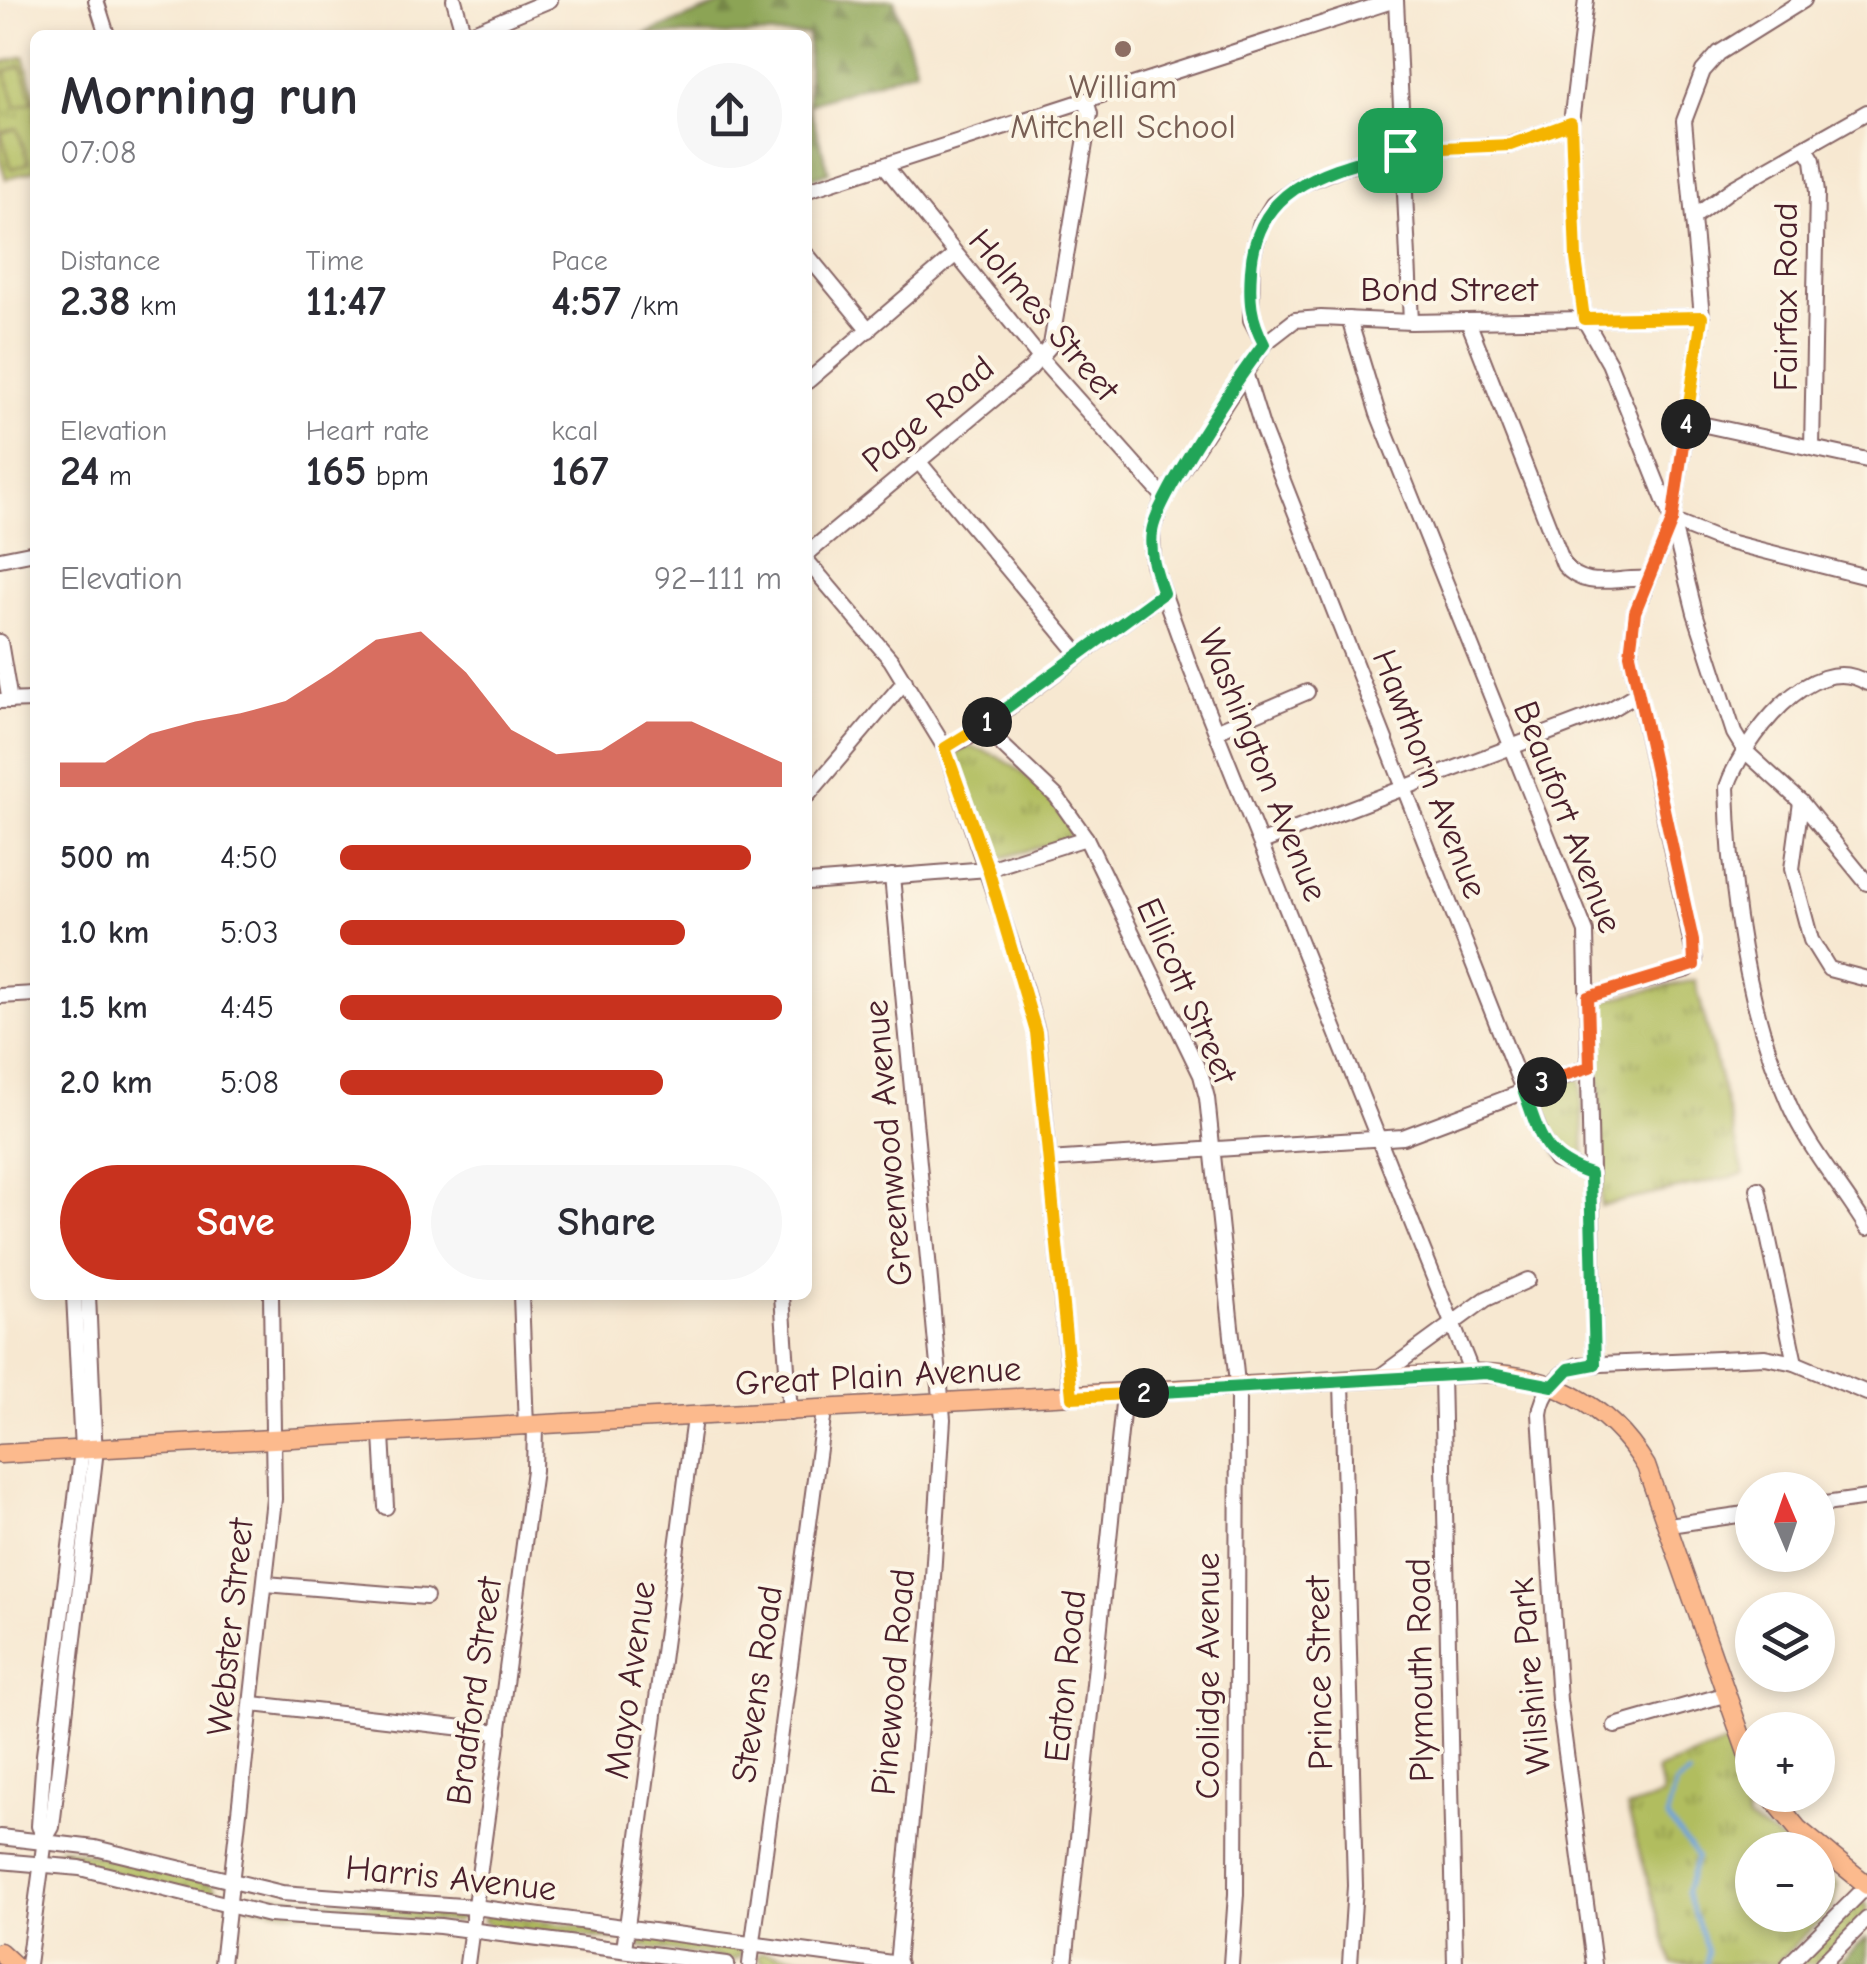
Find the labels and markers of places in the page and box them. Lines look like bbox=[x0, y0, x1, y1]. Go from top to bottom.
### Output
marker: William Mitchell School bbox=[1112, 38, 1134, 60]
place label: William Mitchell School bbox=[1010, 66, 1236, 147]
pin bbox=[1358, 108, 1443, 193]
pin: 4 bbox=[1661, 399, 1711, 449]
pin: 1 bbox=[962, 697, 1012, 747]
pin: 3 bbox=[1517, 1057, 1567, 1107]
pin: 2 bbox=[1119, 1368, 1169, 1418]

